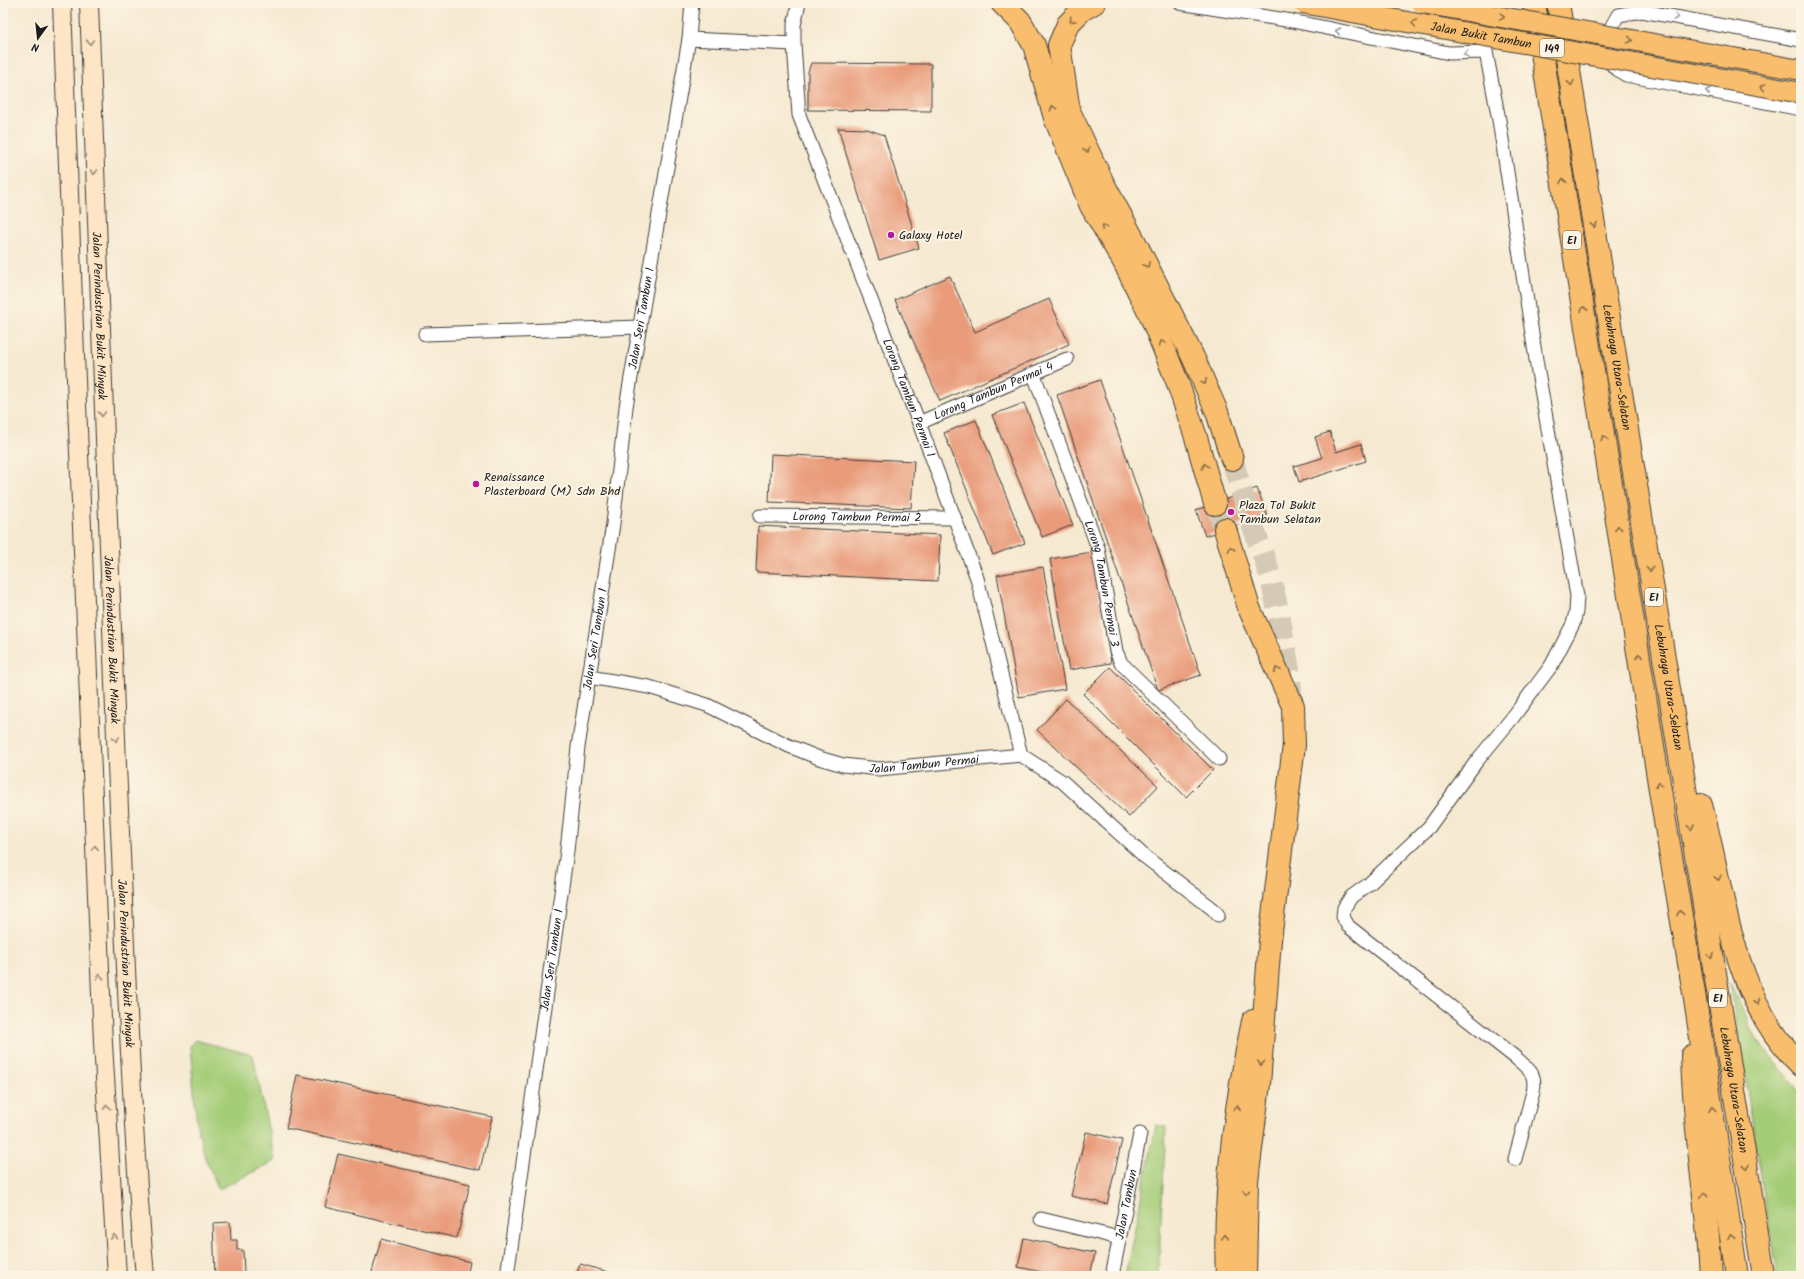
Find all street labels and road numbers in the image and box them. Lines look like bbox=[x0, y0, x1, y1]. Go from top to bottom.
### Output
street label: Jalan Bukit Tambun bbox=[1429, 17, 1533, 54]
road number: 149 bbox=[1540, 39, 1564, 57]
street label: Jalan Perindustrian Bukit Minyak bbox=[87, 231, 111, 401]
road number: E1 bbox=[1563, 231, 1581, 249]
street label: Jalan Seri Tambun 1 bbox=[624, 266, 660, 371]
street label: Lebuhraya Utara–Selatan bbox=[1597, 303, 1636, 432]
street label: Lorong Tambun Permai 1 bbox=[877, 336, 940, 460]
street label: Lorong Tambun Permai 4 bbox=[931, 357, 1057, 426]
street label: Lorong Tambun Permai 2 bbox=[792, 507, 922, 528]
street label: Lorong Tambun Permai 3 bbox=[1079, 518, 1124, 648]
street label: Jalan Perindustrian Bukit Minyak bbox=[98, 555, 124, 725]
street label: Jalan Seri Tambun 1 bbox=[578, 587, 613, 692]
road number: E1 bbox=[1645, 588, 1663, 606]
street label: Lebuhraya Utara–Selatan bbox=[1649, 623, 1688, 752]
street label: Jalan Tambun Permai bbox=[868, 750, 981, 779]
street label: Jalan Perindustrian Bukit Minyak bbox=[112, 879, 139, 1048]
street label: Jalan Seri Tambun 1 bbox=[535, 908, 569, 1013]
road number: E1 bbox=[1709, 989, 1727, 1007]
street label: Lebuhraya Utara–Selatan bbox=[1714, 1025, 1753, 1155]
street label: Jalan Tambun bbox=[1110, 1168, 1143, 1241]

